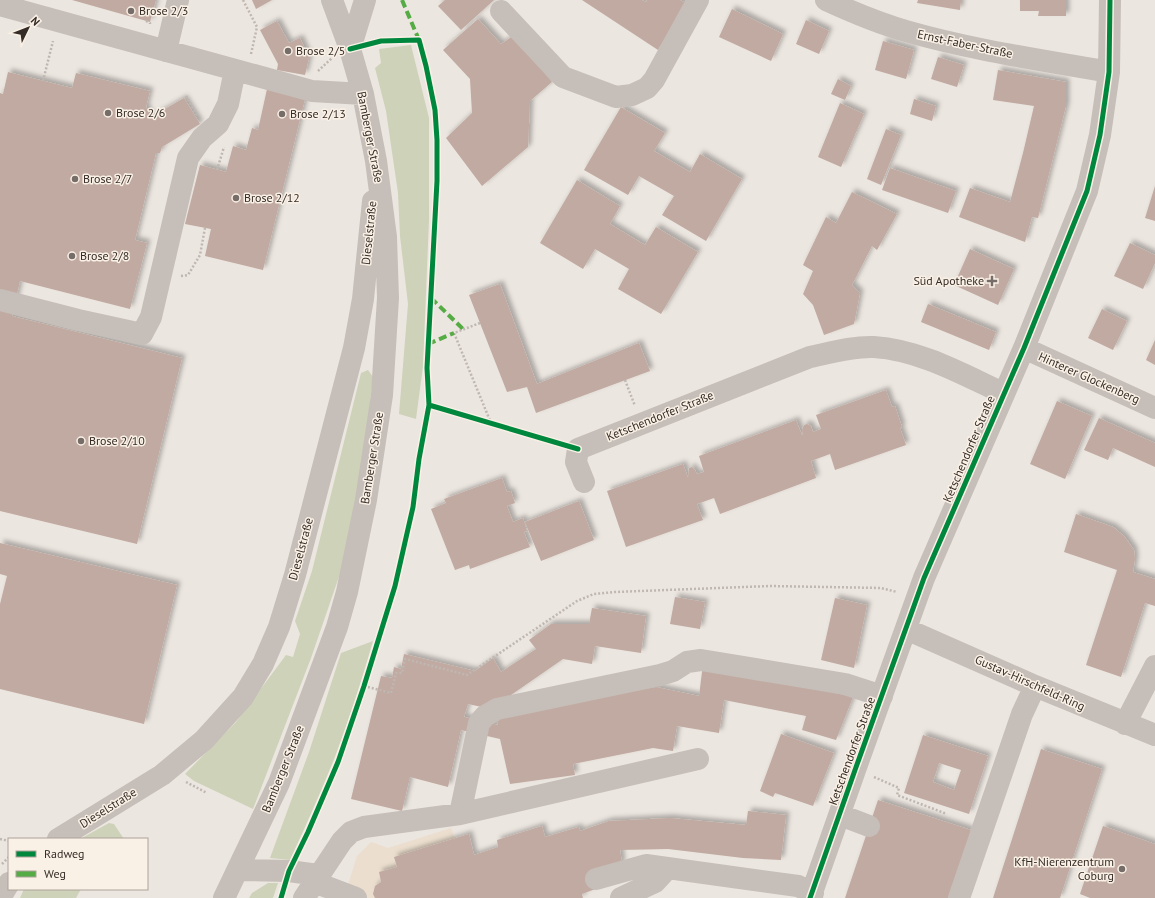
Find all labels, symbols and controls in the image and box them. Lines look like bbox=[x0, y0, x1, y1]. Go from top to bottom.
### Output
place label: Brose 2/3 bbox=[139, 3, 188, 18]
marker: Brose 2/3 bbox=[126, 6, 136, 16]
north arrow bbox=[8, 8, 48, 48]
text: N bbox=[28, 14, 43, 29]
street label: Ernst-Faber-Straße bbox=[916, 26, 1014, 61]
place label: Brose 2/5 bbox=[296, 43, 345, 58]
marker: Brose 2/5 bbox=[283, 46, 293, 56]
street label: Bamberger Straße bbox=[354, 90, 387, 184]
place label: Brose 2/6 bbox=[116, 105, 165, 120]
place label: Brose 2/13 bbox=[290, 106, 346, 121]
marker: Brose 2/6 bbox=[103, 108, 113, 118]
marker: Brose 2/13 bbox=[277, 109, 287, 119]
place label: Brose 2/7 bbox=[83, 171, 132, 186]
marker: Brose 2/7 bbox=[70, 174, 80, 184]
place label: Brose 2/12 bbox=[244, 190, 300, 205]
marker: Brose 2/12 bbox=[231, 193, 241, 203]
street label: Dieselstraße bbox=[358, 200, 379, 266]
place label: Brose 2/8 bbox=[80, 248, 129, 263]
marker: Brose 2/8 bbox=[67, 251, 77, 261]
place label: Süd Apotheke bbox=[914, 273, 984, 288]
marker: Süd Apotheke bbox=[987, 276, 997, 286]
street label: Hinterer Glockenberg bbox=[1036, 348, 1142, 407]
street label: Ketschendorfer Straße bbox=[604, 387, 716, 444]
street label: Ketschendorfer Straße bbox=[939, 393, 998, 504]
street label: Bamberger Straße bbox=[357, 411, 386, 505]
place label: Brose 2/10 bbox=[89, 433, 145, 448]
marker: Brose 2/10 bbox=[76, 436, 86, 446]
street label: Dieselstraße bbox=[285, 516, 316, 582]
street label: Gustav-Hirschfeld-Ring bbox=[973, 652, 1088, 714]
street label: Ketschendorfer Straße bbox=[825, 695, 878, 807]
street label: Bamberger Straße bbox=[258, 723, 307, 815]
street label: Dieselstraße bbox=[77, 784, 139, 831]
legend bbox=[8, 838, 148, 890]
text: Radweg bbox=[44, 846, 85, 861]
place label: KfH-Nierenzentrum Coburg bbox=[1014, 854, 1114, 883]
marker: KfH-Nierenzentrum Coburg bbox=[1117, 864, 1127, 874]
text: Weg bbox=[44, 866, 66, 881]

